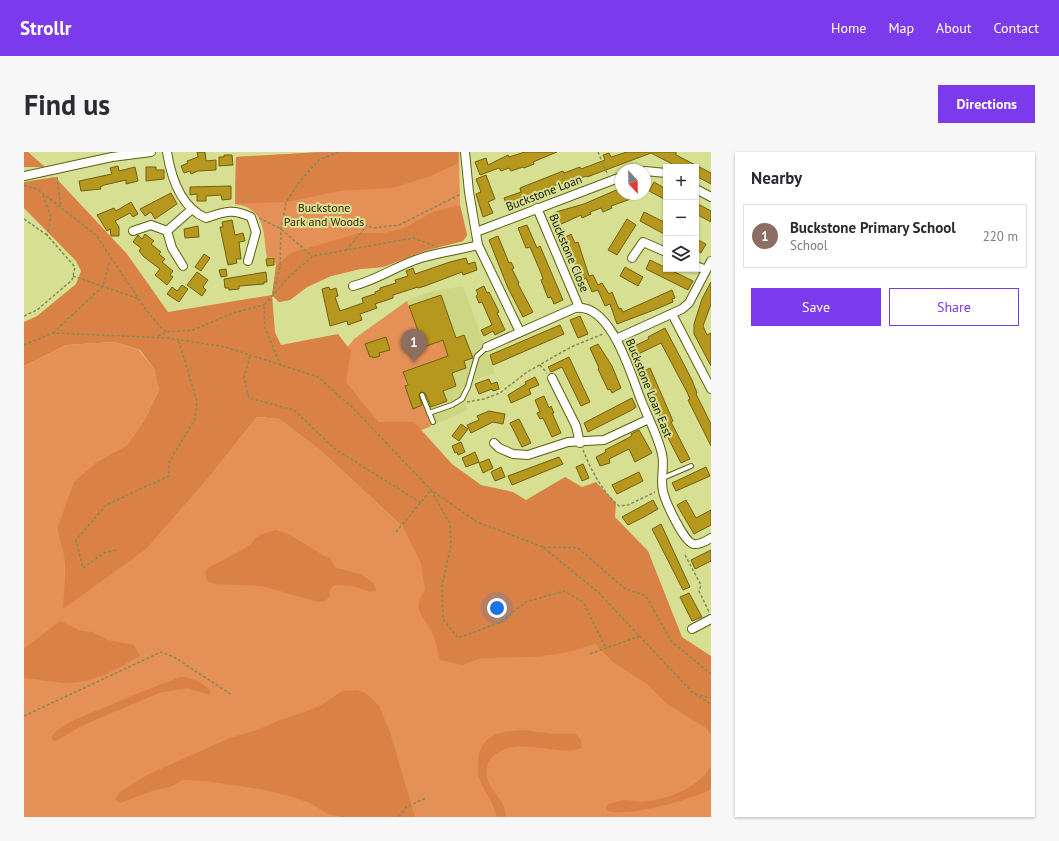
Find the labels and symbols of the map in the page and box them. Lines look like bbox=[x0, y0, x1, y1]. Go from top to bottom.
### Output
north arrow bbox=[615, 164, 651, 200]
street label: Buckstone Loan bbox=[504, 171, 584, 214]
park label: Buckstone Park and Woods bbox=[284, 200, 364, 229]
street label: Buckstone Close bbox=[546, 211, 593, 294]
pin: 1 bbox=[401, 329, 427, 362]
street label: Buckstone Loan East bbox=[623, 336, 676, 439]
your location bbox=[487, 598, 507, 618]

